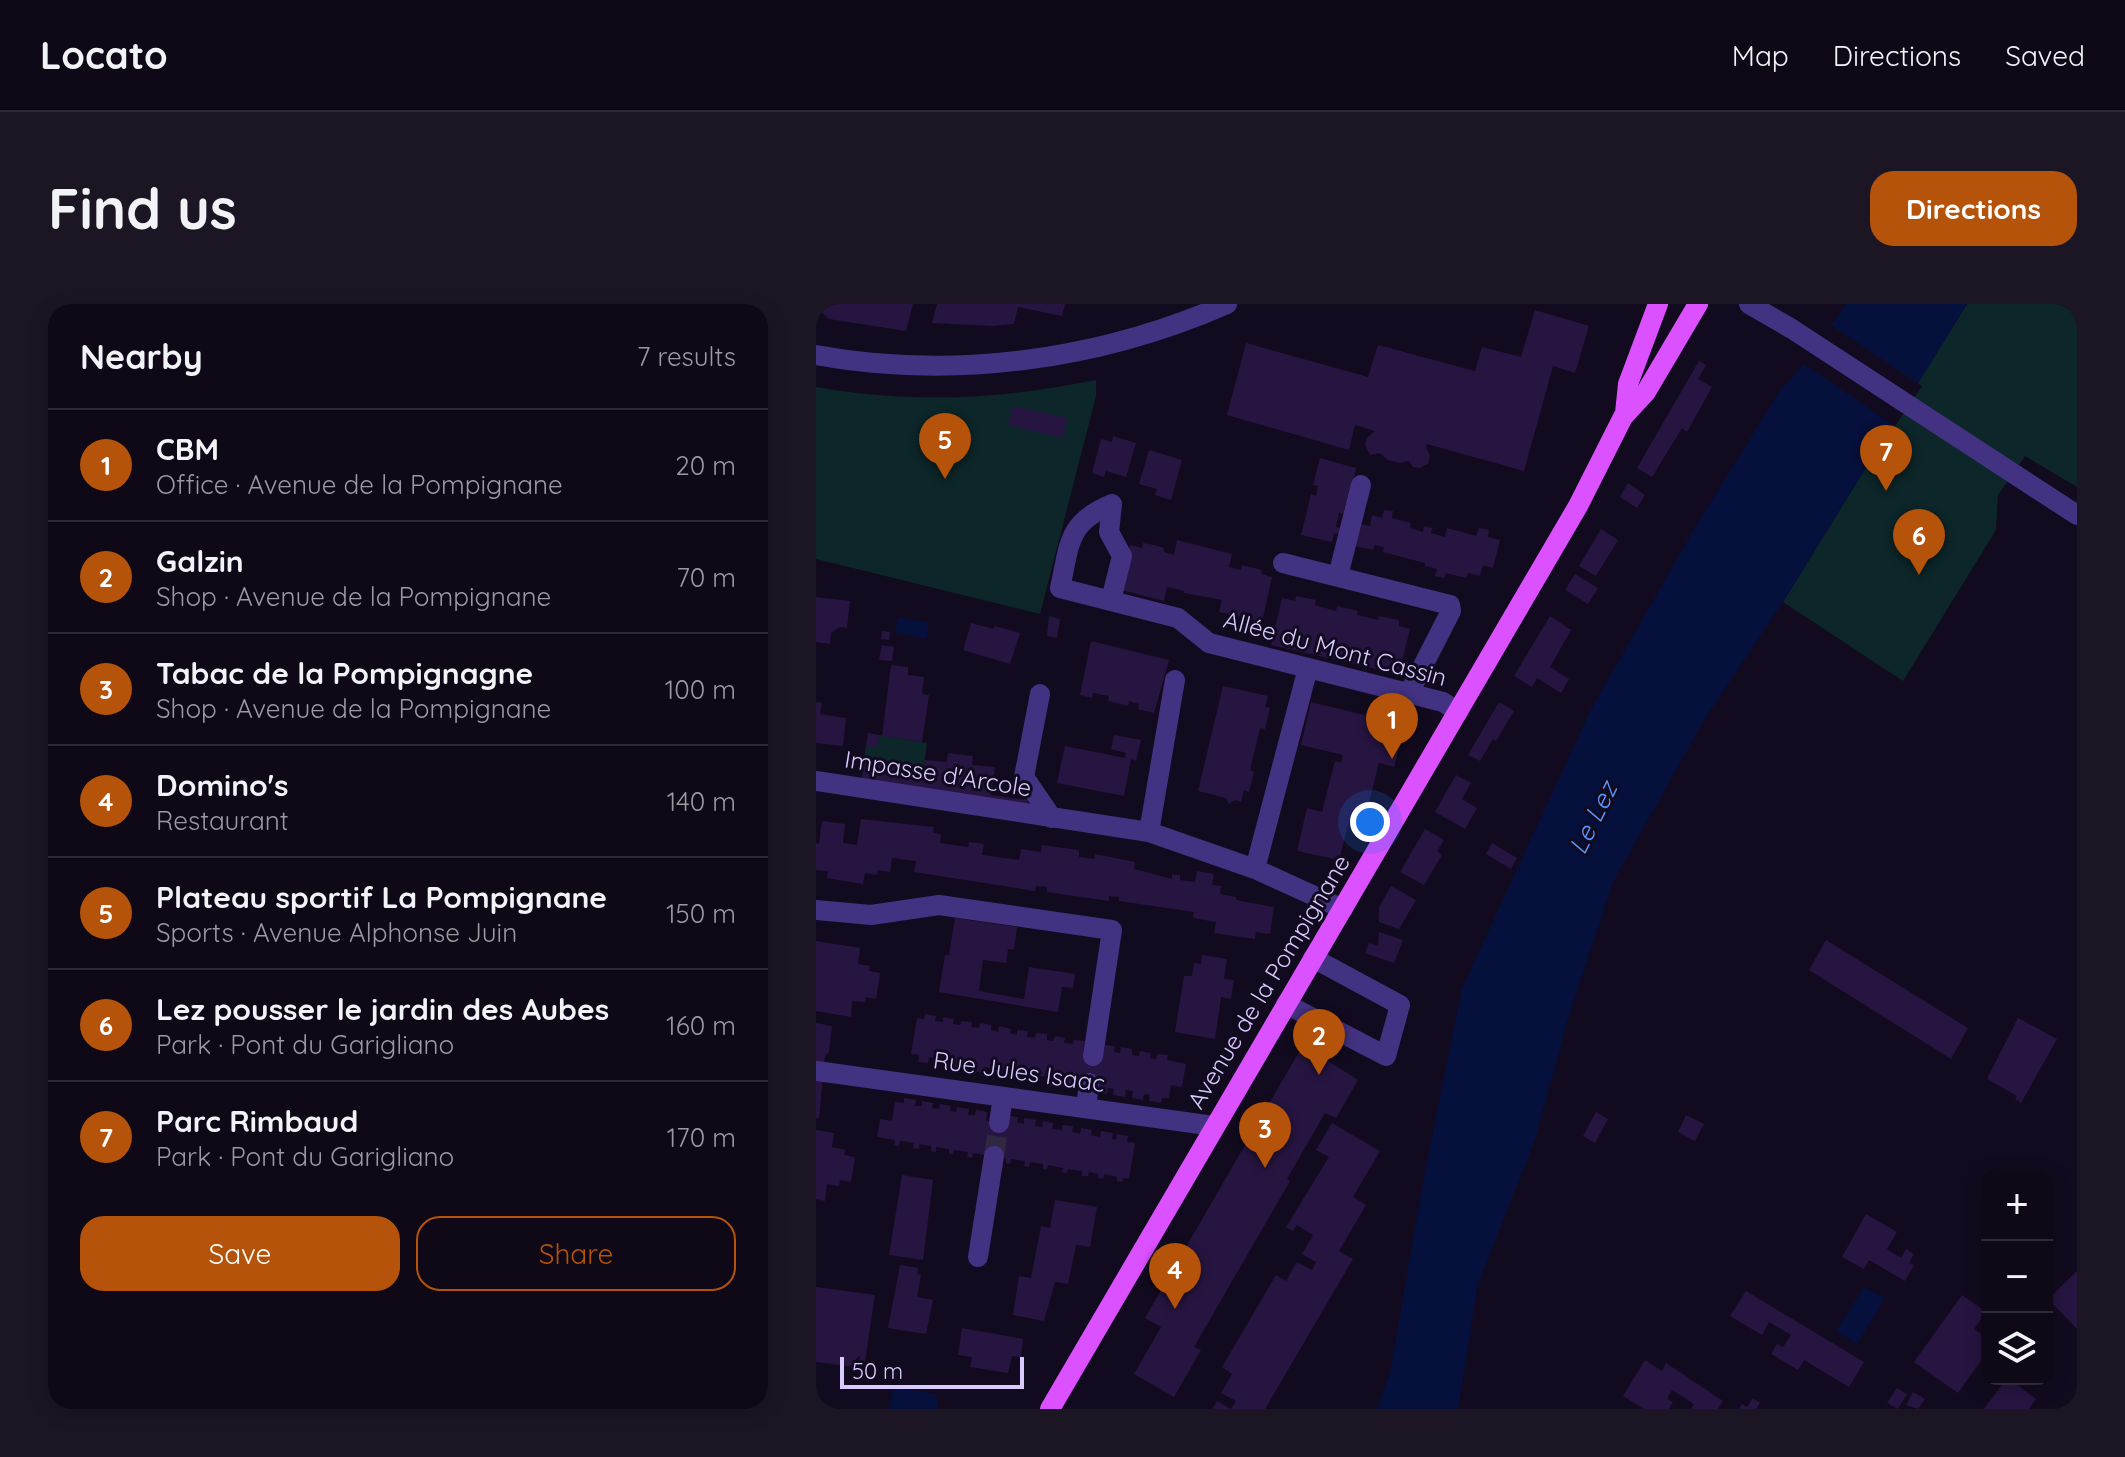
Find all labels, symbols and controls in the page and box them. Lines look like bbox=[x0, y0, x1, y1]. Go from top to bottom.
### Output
text: Locato bbox=[40, 31, 168, 79]
text: Map bbox=[1732, 38, 1789, 73]
text: Directions bbox=[1833, 38, 1961, 73]
text: Saved bbox=[2005, 38, 2085, 73]
button: Directions bbox=[1870, 171, 2077, 246]
text: Find us bbox=[48, 173, 237, 243]
text: Nearby bbox=[80, 335, 203, 378]
text: 7 results bbox=[637, 340, 736, 373]
pin: 5 bbox=[919, 413, 971, 479]
pin: 7 bbox=[1860, 425, 1912, 491]
text: CBM bbox=[156, 430, 219, 468]
text: 1 bbox=[101, 449, 111, 482]
text: 20 m bbox=[675, 449, 736, 482]
text: Office · Avenue de la Pompignane bbox=[156, 468, 563, 501]
pin: 6 bbox=[1893, 509, 1945, 575]
text: Galzin bbox=[156, 542, 244, 580]
text: 2 bbox=[99, 561, 113, 594]
text: 70 m bbox=[676, 561, 736, 594]
text: Shop · Avenue de la Pompignane bbox=[156, 580, 551, 613]
street label: Allée du Mont Cassin bbox=[1220, 604, 1450, 692]
text: Tabac de la Pompignagne bbox=[156, 654, 533, 692]
text: 3 bbox=[99, 673, 113, 706]
text: 100 m bbox=[665, 673, 736, 706]
text: Shop · Avenue de la Pompignane bbox=[156, 692, 551, 725]
pin: 1 bbox=[1366, 693, 1418, 759]
street label: Impasse d'Arcole bbox=[843, 743, 1034, 803]
text: Domino's bbox=[156, 766, 289, 804]
water label: Le Lez bbox=[1561, 774, 1625, 859]
text: 4 bbox=[98, 785, 114, 818]
text: 140 m bbox=[667, 785, 736, 818]
your location bbox=[1350, 802, 1390, 842]
text: Restaurant bbox=[156, 804, 289, 837]
street label: Avenue de la Pompignane bbox=[1180, 849, 1356, 1114]
text: Plateau sportif La Pompignane bbox=[156, 878, 607, 916]
text: 5 bbox=[99, 897, 113, 930]
text: 150 m bbox=[666, 897, 736, 930]
text: Sports · Avenue Alphonse Juin bbox=[156, 916, 517, 949]
text: Lez pousser le jardin des Aubes bbox=[156, 990, 609, 1028]
text: 6 bbox=[99, 1009, 113, 1042]
text: 160 m bbox=[666, 1009, 736, 1042]
pin: 2 bbox=[1293, 1009, 1345, 1075]
text: Park · Pont du Garigliano bbox=[156, 1028, 454, 1061]
street label: Rue Jules Isaac bbox=[931, 1044, 1107, 1098]
text: Parc Rimbaud bbox=[156, 1102, 358, 1140]
pin: 3 bbox=[1239, 1102, 1291, 1168]
text: 7 bbox=[99, 1121, 113, 1154]
text: 170 m bbox=[667, 1121, 736, 1154]
text: Park · Pont du Garigliano bbox=[156, 1140, 454, 1173]
map controls bbox=[1981, 1169, 2053, 1385]
button: + bbox=[1981, 1169, 2053, 1241]
button: Save bbox=[80, 1216, 400, 1291]
button: Share bbox=[416, 1216, 736, 1291]
button: − bbox=[1981, 1241, 2053, 1313]
pin: 4 bbox=[1149, 1243, 1201, 1309]
button: layers bbox=[1981, 1313, 2053, 1385]
scale bar bbox=[840, 1353, 1024, 1389]
text: 50 m bbox=[852, 1357, 903, 1385]

